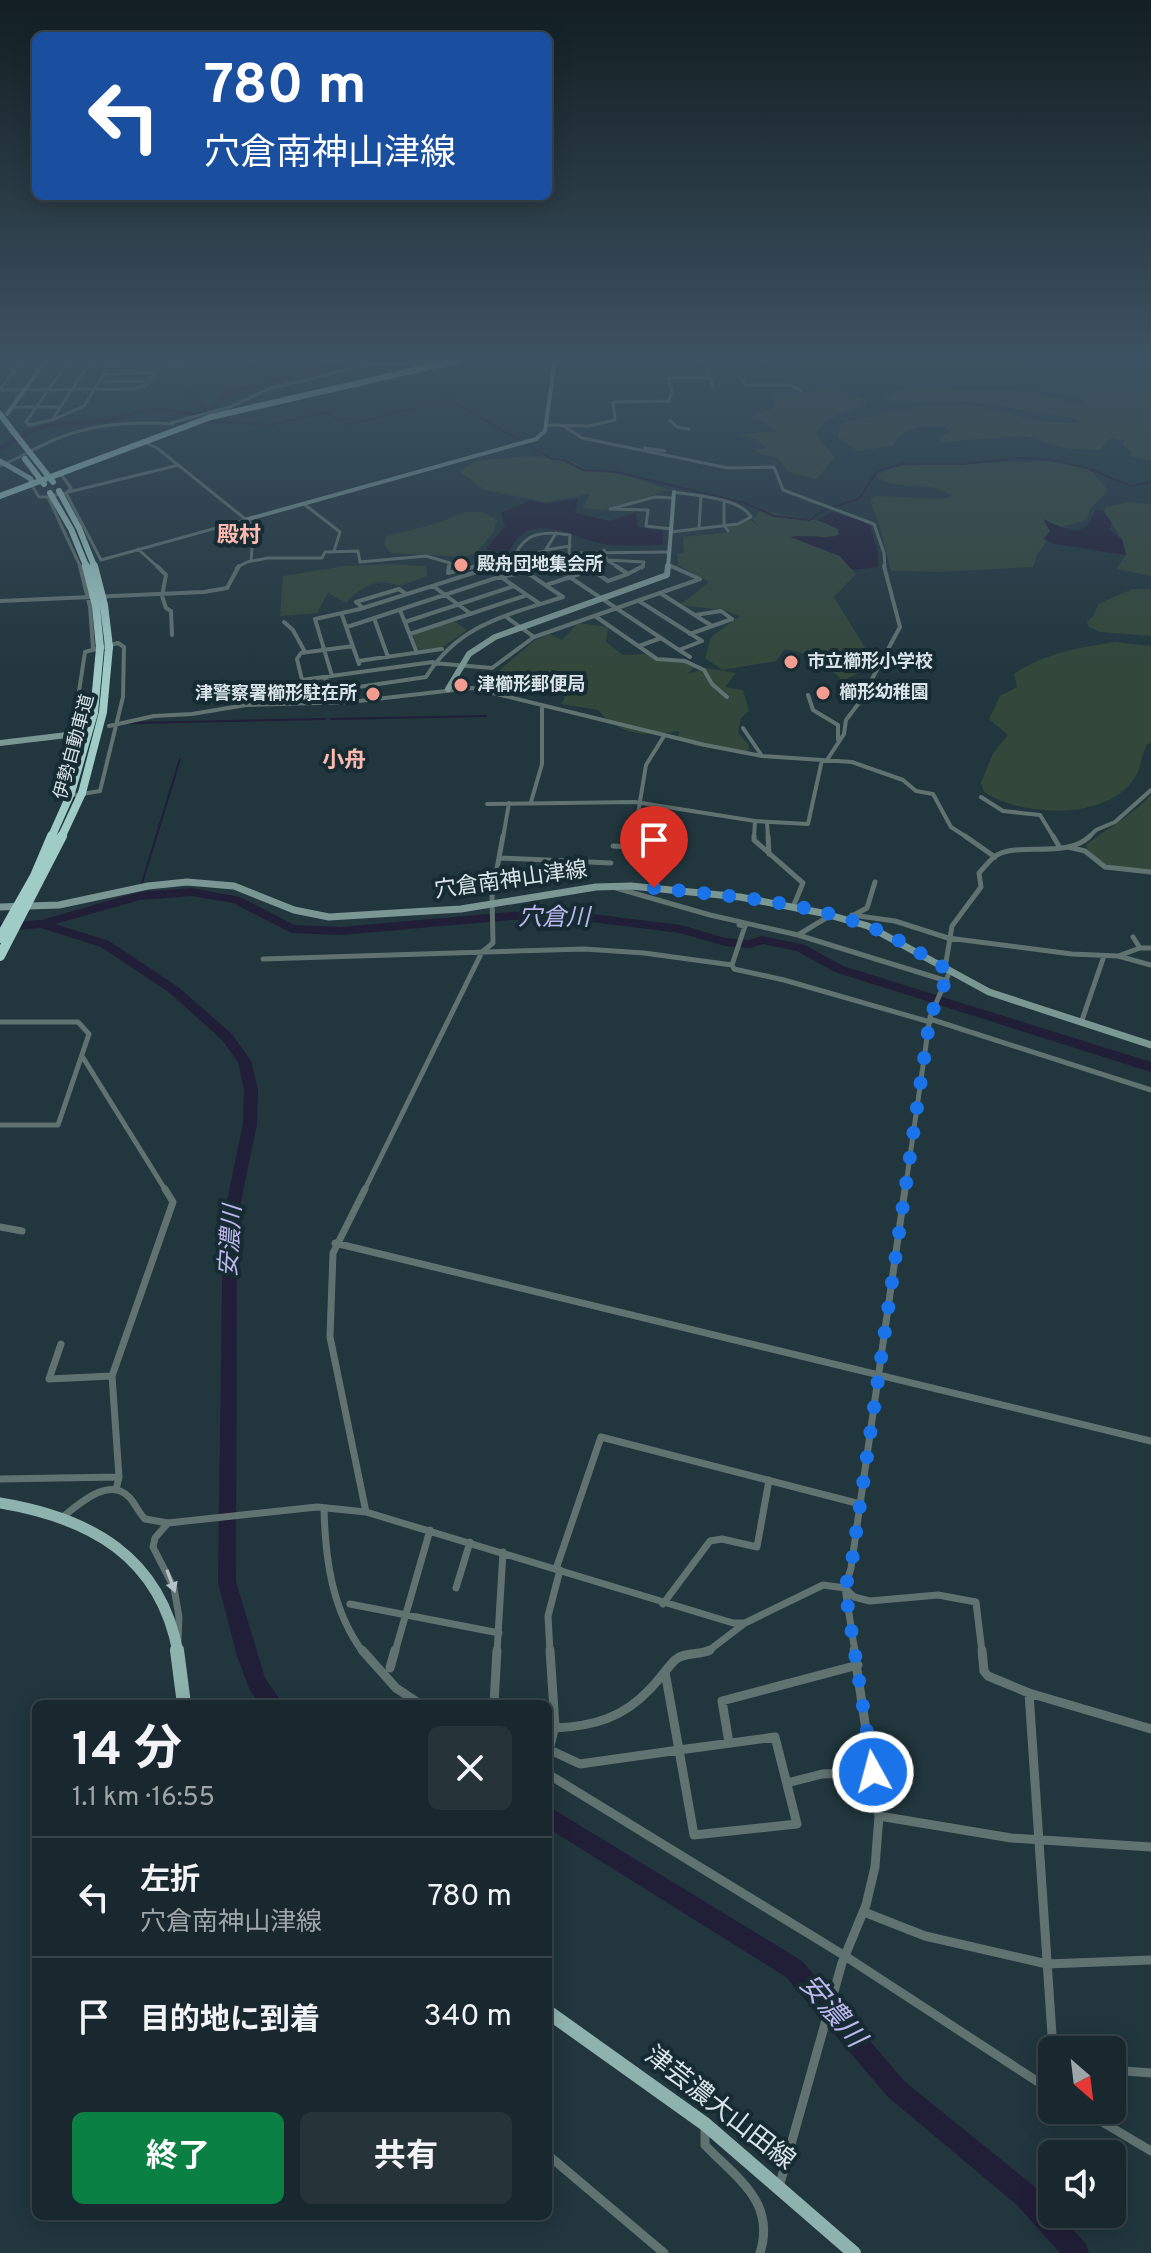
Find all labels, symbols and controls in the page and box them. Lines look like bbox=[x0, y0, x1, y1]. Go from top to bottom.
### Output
text: 780 m bbox=[204, 53, 367, 123]
icon: left bbox=[72, 64, 176, 168]
text: 穴倉南神山津線 bbox=[204, 132, 456, 178]
district label: 殿村 bbox=[217, 523, 261, 550]
place label: 殿舟団地集会所 bbox=[477, 554, 603, 577]
marker: 殿舟団地集会所 bbox=[452, 556, 470, 574]
place label: 市立櫛形小学校 bbox=[807, 651, 933, 674]
marker: 市立櫛形小学校 bbox=[782, 653, 800, 671]
place label: 津櫛形郵便局 bbox=[477, 674, 585, 697]
marker: 津櫛形郵便局 bbox=[452, 676, 470, 694]
place label: 櫛形幼稚園 bbox=[839, 682, 929, 705]
place label: 津警察署櫛形駐在所 bbox=[195, 683, 357, 706]
marker: 櫛形幼稚園 bbox=[814, 684, 832, 702]
marker: 津警察署櫛形駐在所 bbox=[364, 685, 382, 703]
street label: 伊勢自動車道 bbox=[50, 692, 100, 802]
district label: 小舟 bbox=[322, 748, 366, 775]
pin bbox=[620, 806, 688, 888]
icon: arrive bbox=[632, 818, 676, 862]
street label: 穴倉南神山津線 bbox=[433, 857, 589, 905]
water label: 穴倉川 bbox=[518, 904, 593, 934]
water label: 安濃川 bbox=[215, 1201, 250, 1278]
one-way arrow bbox=[165, 1569, 177, 1593]
text: 14 分 bbox=[72, 1722, 182, 1782]
button: close bbox=[428, 1726, 512, 1810]
position arrow bbox=[831, 1730, 915, 1814]
text: 1.1 km · 16:55 bbox=[72, 1782, 215, 1815]
text: 左折 bbox=[140, 1863, 200, 1900]
icon: left bbox=[72, 1875, 116, 1919]
text: 780 m bbox=[427, 1879, 512, 1916]
text: 穴倉南神山津線 bbox=[140, 1907, 322, 1940]
water label: 安濃川 bbox=[790, 1968, 874, 2058]
icon: arrive bbox=[72, 1995, 116, 2039]
text: 340 m bbox=[424, 1999, 512, 2036]
text: 目的地に到着 bbox=[140, 2003, 320, 2040]
north arrow bbox=[1038, 2036, 1126, 2124]
map controls bbox=[1038, 2036, 1126, 2228]
street label: 津芸濃大山田線 bbox=[637, 2040, 801, 2178]
button: 終了 bbox=[72, 2112, 284, 2204]
button: 共有 bbox=[300, 2112, 512, 2204]
button: sound bbox=[1038, 2140, 1126, 2228]

